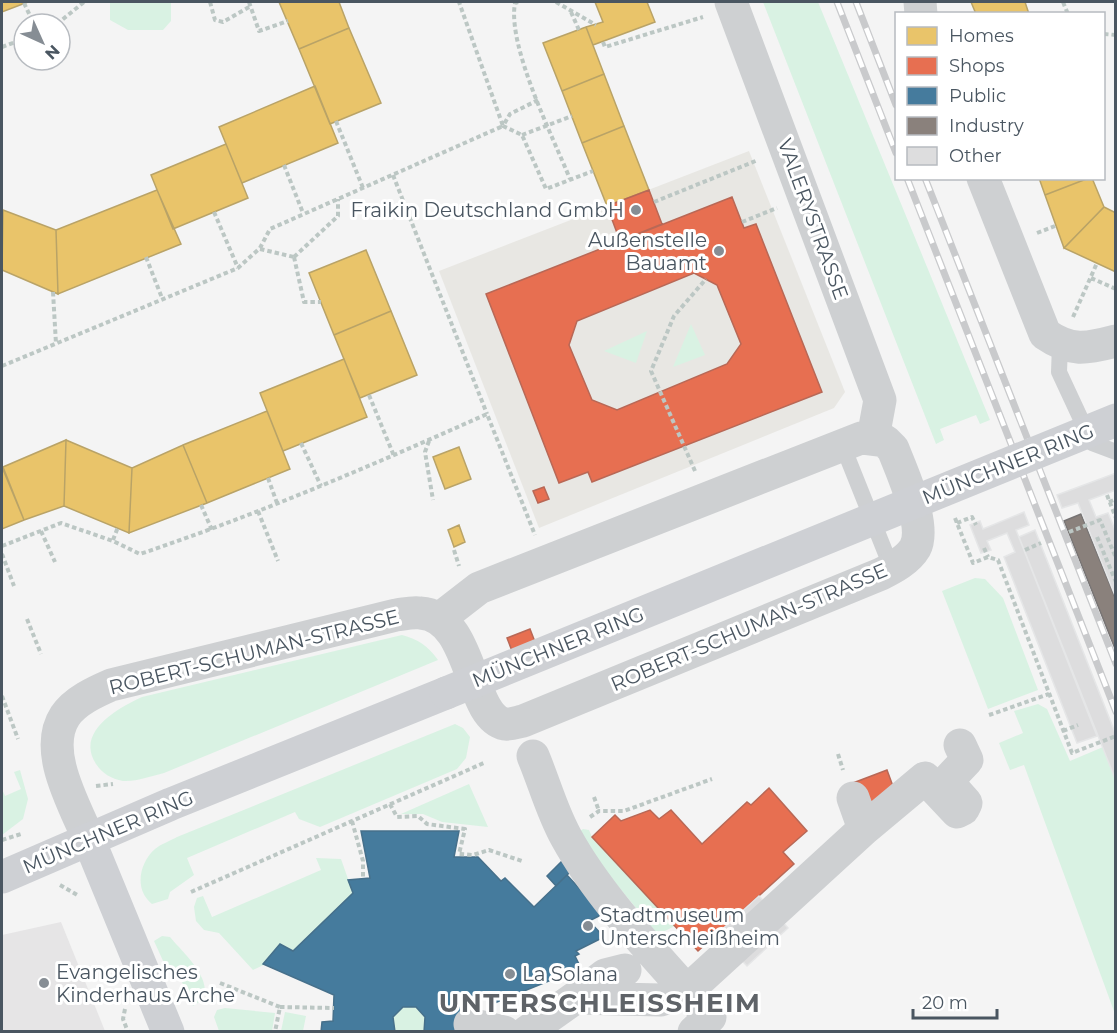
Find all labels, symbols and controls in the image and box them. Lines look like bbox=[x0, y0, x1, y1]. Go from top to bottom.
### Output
north arrow bbox=[12, 12, 72, 72]
legend bbox=[895, 12, 1105, 180]
text: Homes bbox=[949, 25, 1014, 47]
text: N bbox=[41, 41, 64, 64]
text: Shops bbox=[949, 55, 1005, 77]
text: Public bbox=[949, 85, 1006, 107]
text: Industry bbox=[949, 115, 1024, 137]
street label: VALERYSTRASSE bbox=[773, 135, 853, 303]
text: Other bbox=[949, 145, 1002, 167]
place label: Fraikin Deutschland GmbH bbox=[351, 198, 624, 222]
marker: Fraikin Deutschland GmbH bbox=[629, 203, 643, 217]
place label: Außenstelle Bauamt bbox=[588, 228, 707, 275]
marker: Außenstelle Bauamt bbox=[712, 244, 726, 258]
street label: MÜNCHNER RING bbox=[919, 419, 1097, 509]
street label: ROBERT-SCHUMAN-STRASSE bbox=[607, 558, 891, 696]
street label: MÜNCHNER RING bbox=[469, 602, 647, 692]
street label: ROBERT-SCHUMAN-STRASSE bbox=[107, 604, 401, 700]
street label: MÜNCHNER RING bbox=[19, 785, 197, 879]
place label: Stadtmuseum Unterschleißheim bbox=[600, 903, 780, 950]
marker: Stadtmuseum Unterschleißheim bbox=[581, 919, 595, 933]
place label: Evangelisches Kinderhaus Arche bbox=[56, 960, 235, 1007]
place label: La Solana bbox=[522, 962, 618, 986]
marker: La Solana bbox=[503, 967, 517, 981]
marker: Evangelisches Kinderhaus Arche bbox=[37, 976, 51, 990]
scale bar bbox=[913, 982, 997, 1020]
district label: UNTERSCHLEISSHEIM bbox=[439, 987, 761, 1019]
text: 20 m bbox=[922, 992, 968, 1014]

